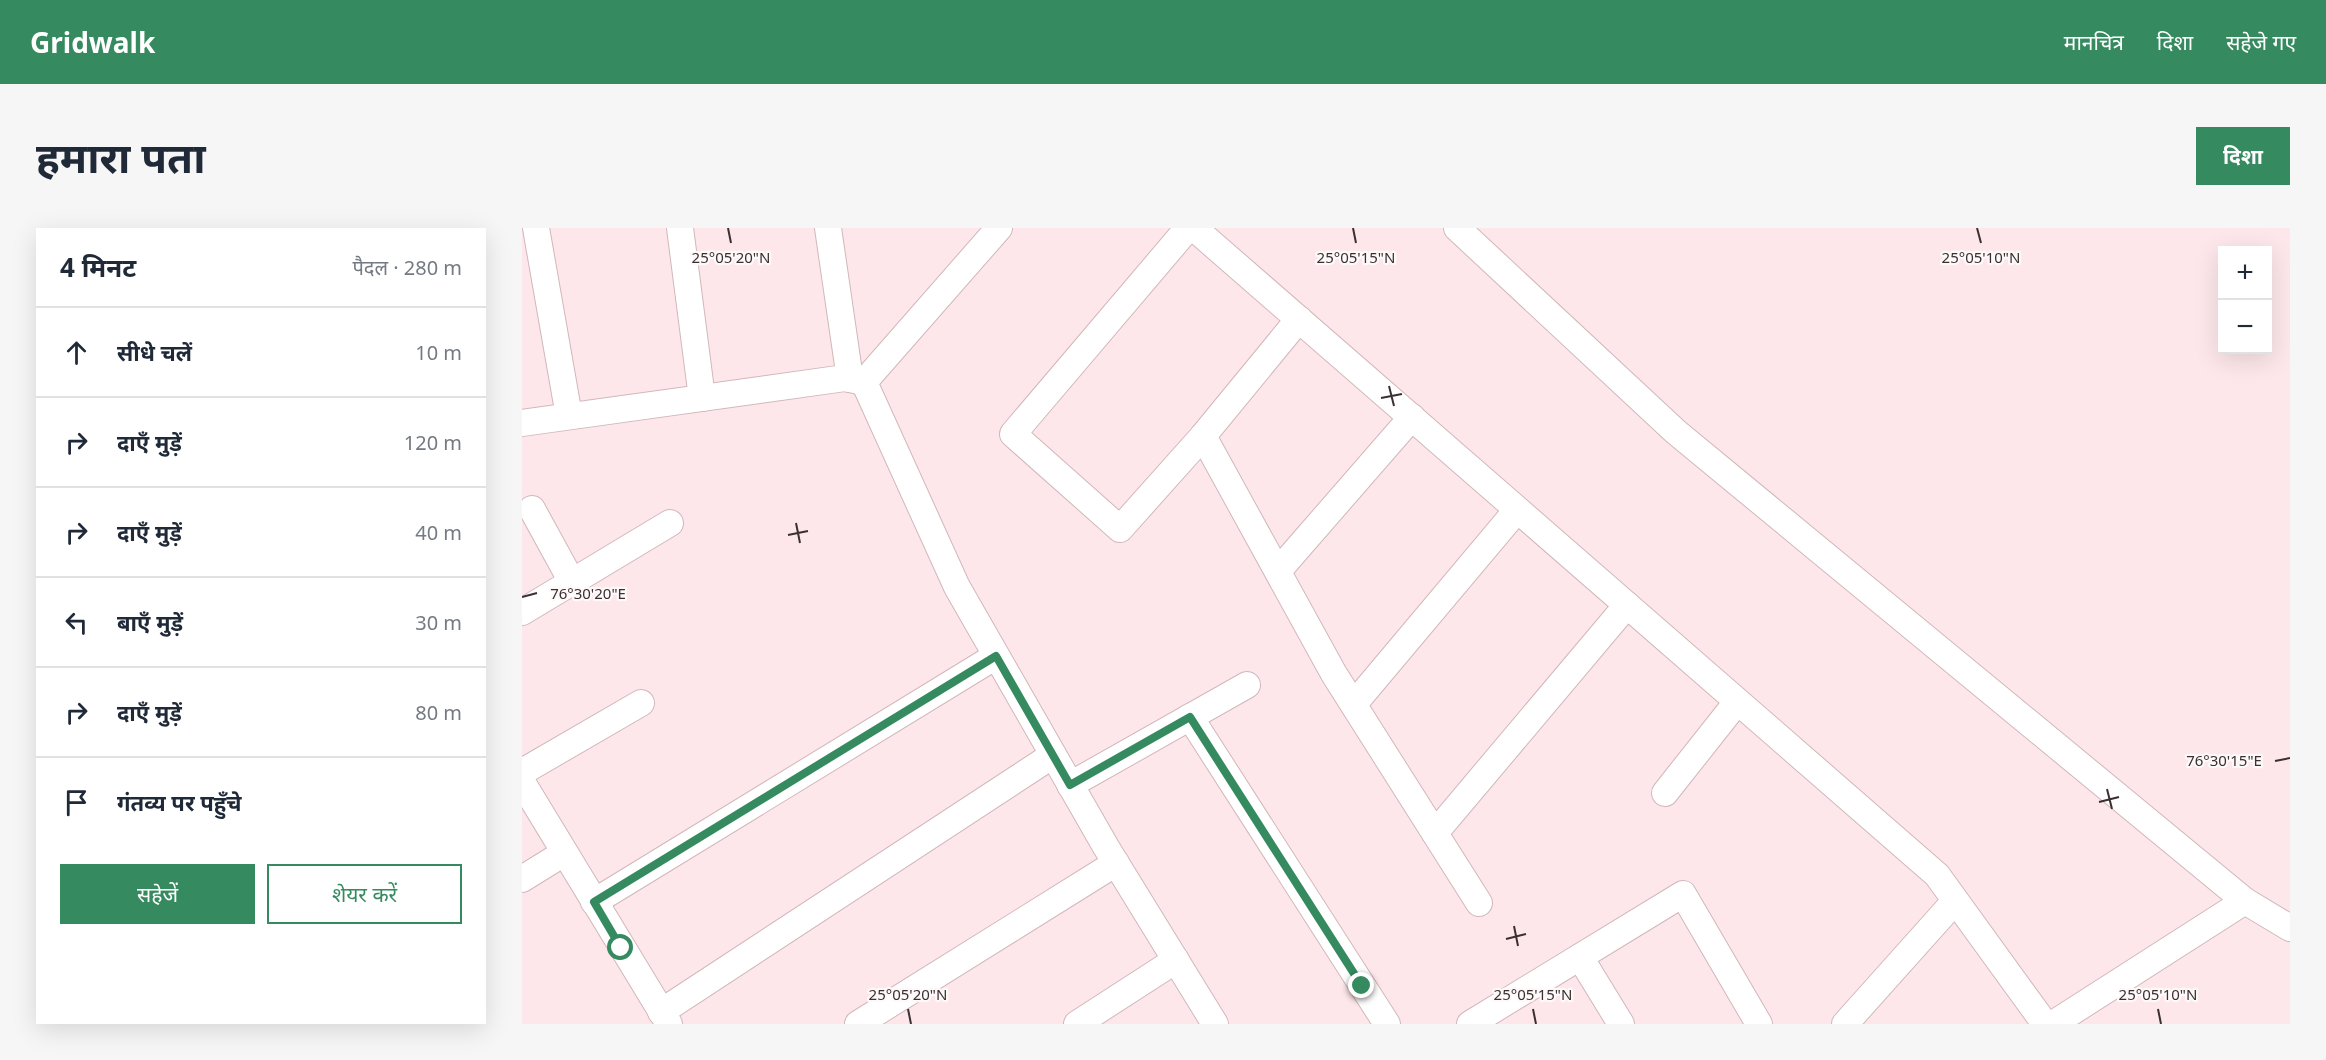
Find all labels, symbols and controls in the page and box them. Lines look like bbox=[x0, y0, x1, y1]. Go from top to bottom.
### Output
text: Gridwalk bbox=[30, 23, 155, 61]
text: मानचित्र bbox=[2064, 28, 2124, 56]
text: दिशा bbox=[2157, 28, 2193, 56]
text: सहेजे गए bbox=[2226, 28, 2296, 56]
button: दिशा bbox=[2196, 127, 2290, 185]
text: हमारा पता bbox=[36, 128, 206, 185]
map controls bbox=[2218, 246, 2272, 354]
button: + bbox=[2218, 246, 2272, 300]
text: 25°05'20"N bbox=[692, 247, 770, 267]
text: 25°05'15"N bbox=[1317, 247, 1395, 267]
text: 25°05'10"N bbox=[1942, 247, 2020, 267]
text: 4 मिनट bbox=[60, 249, 136, 285]
text: पैदल · 280 m bbox=[352, 254, 462, 281]
button: − bbox=[2218, 300, 2272, 354]
icon: ahead bbox=[60, 336, 93, 369]
text: सीधे चलें bbox=[117, 337, 192, 367]
text: 10 m bbox=[415, 339, 462, 366]
icon: right bbox=[60, 426, 93, 459]
text: दाएँ मुड़ें bbox=[117, 427, 182, 457]
text: 120 m bbox=[404, 429, 462, 456]
icon: right bbox=[60, 516, 93, 549]
text: दाएँ मुड़ें bbox=[117, 517, 182, 547]
text: 40 m bbox=[415, 519, 462, 546]
text: 76°30'20"E bbox=[550, 583, 626, 603]
icon: left bbox=[60, 606, 93, 639]
text: बाएँ मुड़ें bbox=[117, 607, 183, 637]
text: 30 m bbox=[415, 609, 462, 636]
icon: right bbox=[60, 696, 93, 729]
text: दाएँ मुड़ें bbox=[117, 697, 182, 727]
text: 80 m bbox=[415, 699, 462, 726]
text: 76°30'15"E bbox=[2186, 750, 2262, 770]
icon: arrive bbox=[60, 786, 93, 819]
text: गंतव्य पर पहुँचे bbox=[117, 787, 242, 817]
button: सहेजें bbox=[60, 864, 255, 924]
button: शेयर करें bbox=[267, 864, 462, 924]
route start bbox=[607, 934, 633, 960]
route end bbox=[1348, 972, 1374, 998]
text: 25°05'20"N bbox=[869, 984, 947, 1004]
text: 25°05'15"N bbox=[1494, 984, 1572, 1004]
text: 25°05'10"N bbox=[2119, 984, 2197, 1004]

